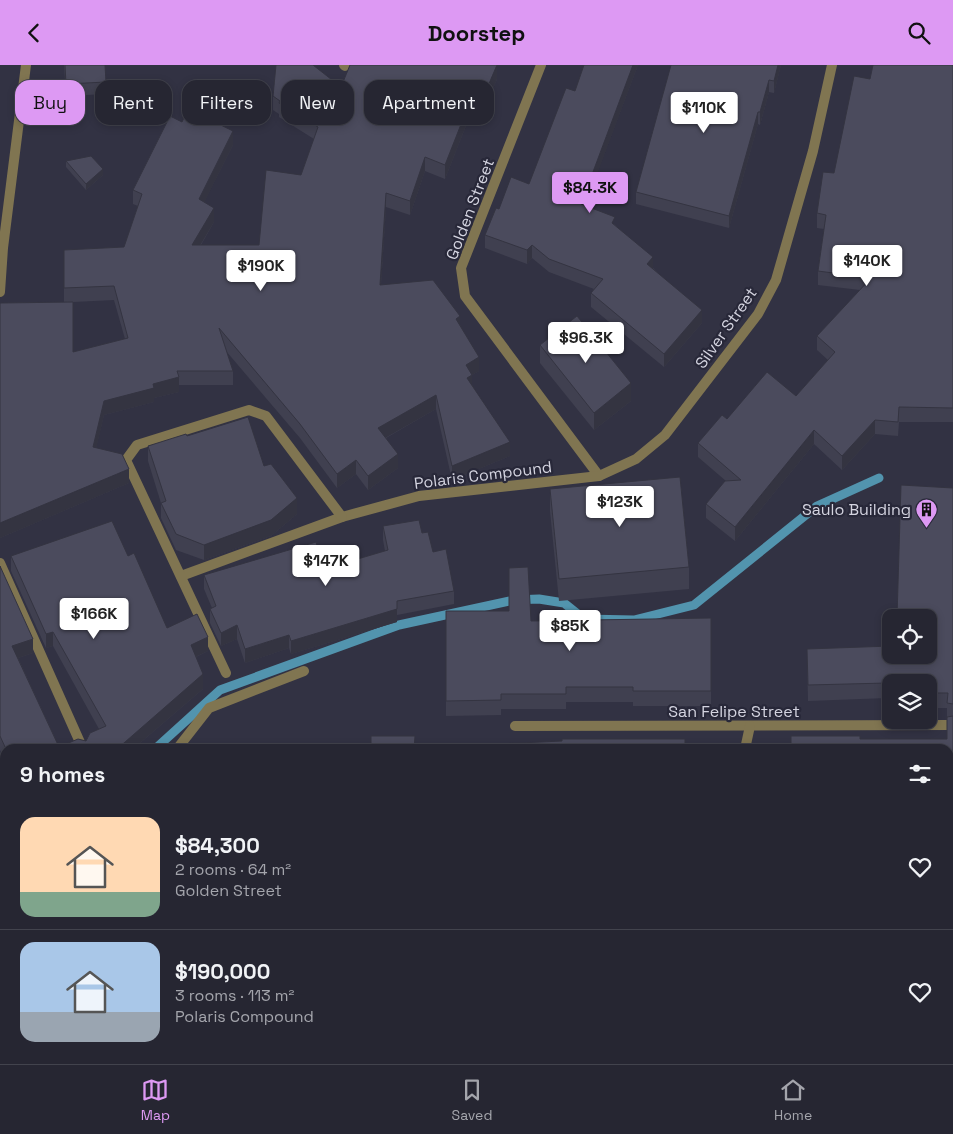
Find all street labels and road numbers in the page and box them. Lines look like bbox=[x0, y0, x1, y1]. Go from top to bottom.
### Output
street label: Golden Street bbox=[441, 155, 499, 263]
street label: Silver Street bbox=[690, 283, 762, 373]
street label: Polaris Compound bbox=[413, 456, 553, 494]
street label: San Felipe Street bbox=[668, 701, 800, 722]

